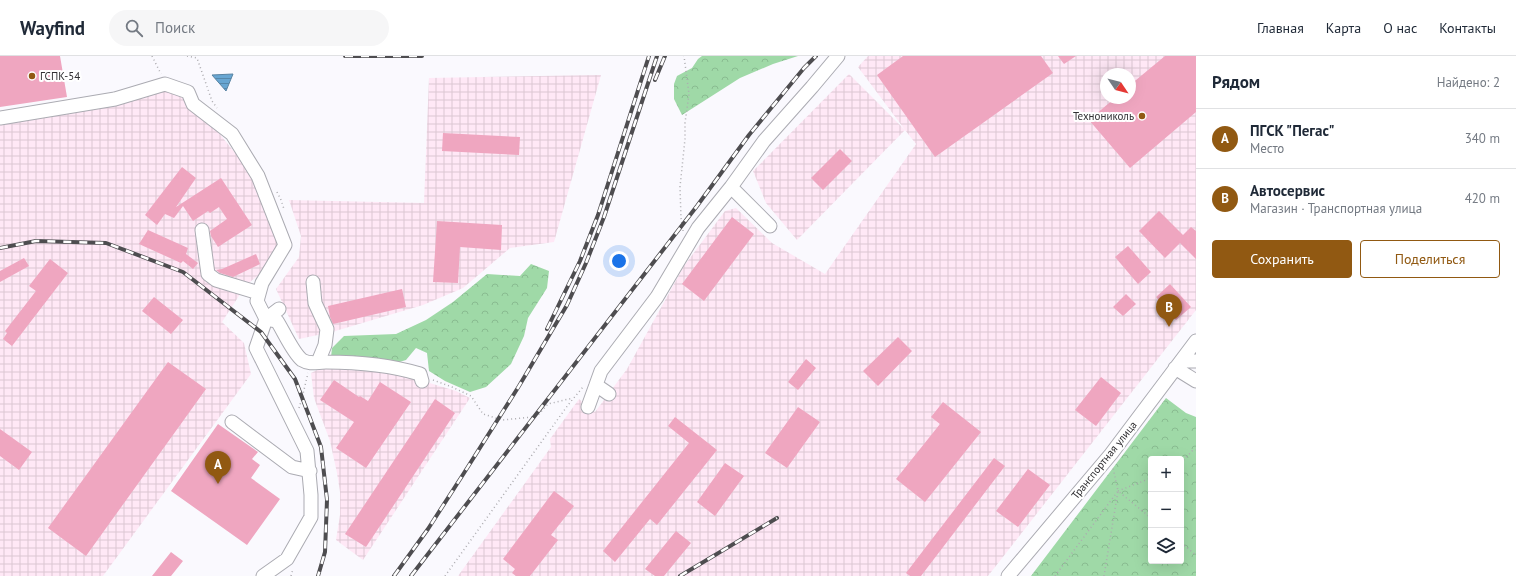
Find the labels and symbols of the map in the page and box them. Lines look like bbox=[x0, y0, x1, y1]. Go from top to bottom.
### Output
north arrow bbox=[1100, 68, 1136, 104]
place label: ГСПК-54 bbox=[40, 69, 80, 83]
marker: ГСПК-54 bbox=[27, 71, 37, 81]
place label: Технониколь bbox=[1073, 109, 1134, 123]
marker: Технониколь bbox=[1137, 111, 1147, 121]
your location bbox=[609, 251, 629, 271]
pin: B bbox=[1156, 294, 1182, 327]
street label: Транспортная улица bbox=[1068, 418, 1140, 502]
pin: A bbox=[205, 451, 231, 484]

